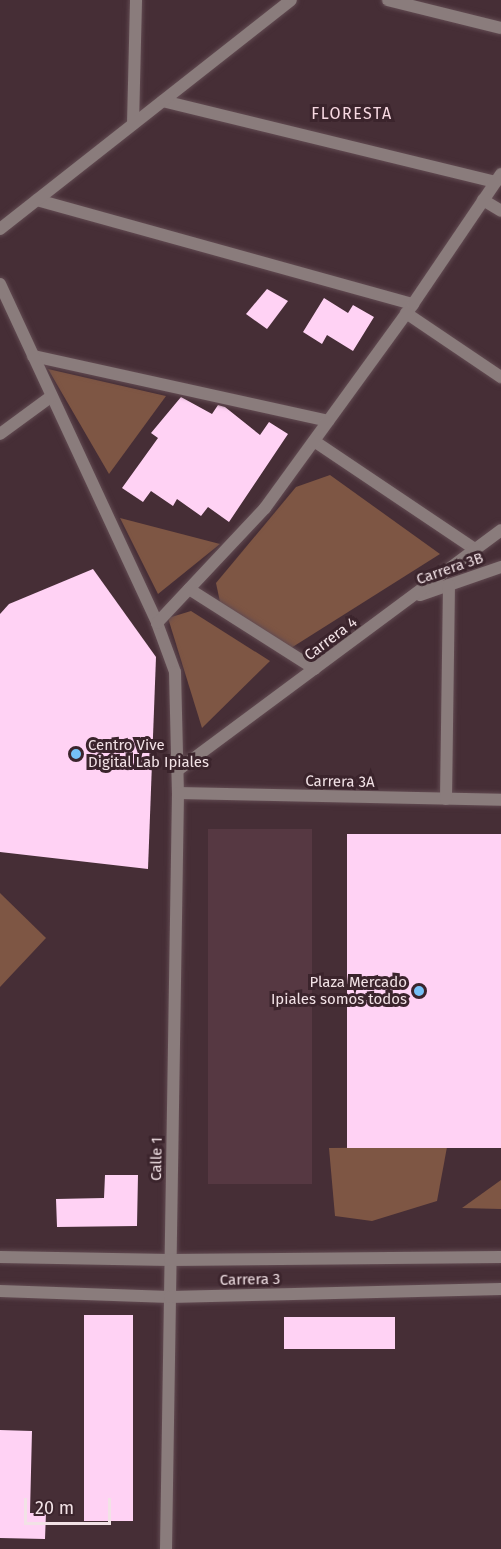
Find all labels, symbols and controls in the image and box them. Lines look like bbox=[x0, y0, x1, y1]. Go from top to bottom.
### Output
district label: FLORESTA bbox=[311, 104, 393, 124]
street label: Carrera 3B bbox=[414, 549, 486, 589]
street label: Carrera 4 bbox=[301, 613, 361, 665]
place label: Centro Vive Digital Lab Ipiales bbox=[88, 736, 209, 771]
marker: Centro Vive Digital Lab Ipiales bbox=[69, 747, 83, 761]
street label: Carrera 3A bbox=[305, 772, 375, 792]
place label: Plaza Mercado Ipiales somos todos bbox=[271, 973, 407, 1008]
marker: Plaza Mercado Ipiales somos todos bbox=[412, 984, 426, 998]
street label: Calle 1 bbox=[148, 1137, 166, 1181]
street label: Carrera 3 bbox=[220, 1270, 280, 1290]
scale bar bbox=[27, 1486, 114, 1524]
text: 20 m bbox=[35, 1497, 74, 1519]

